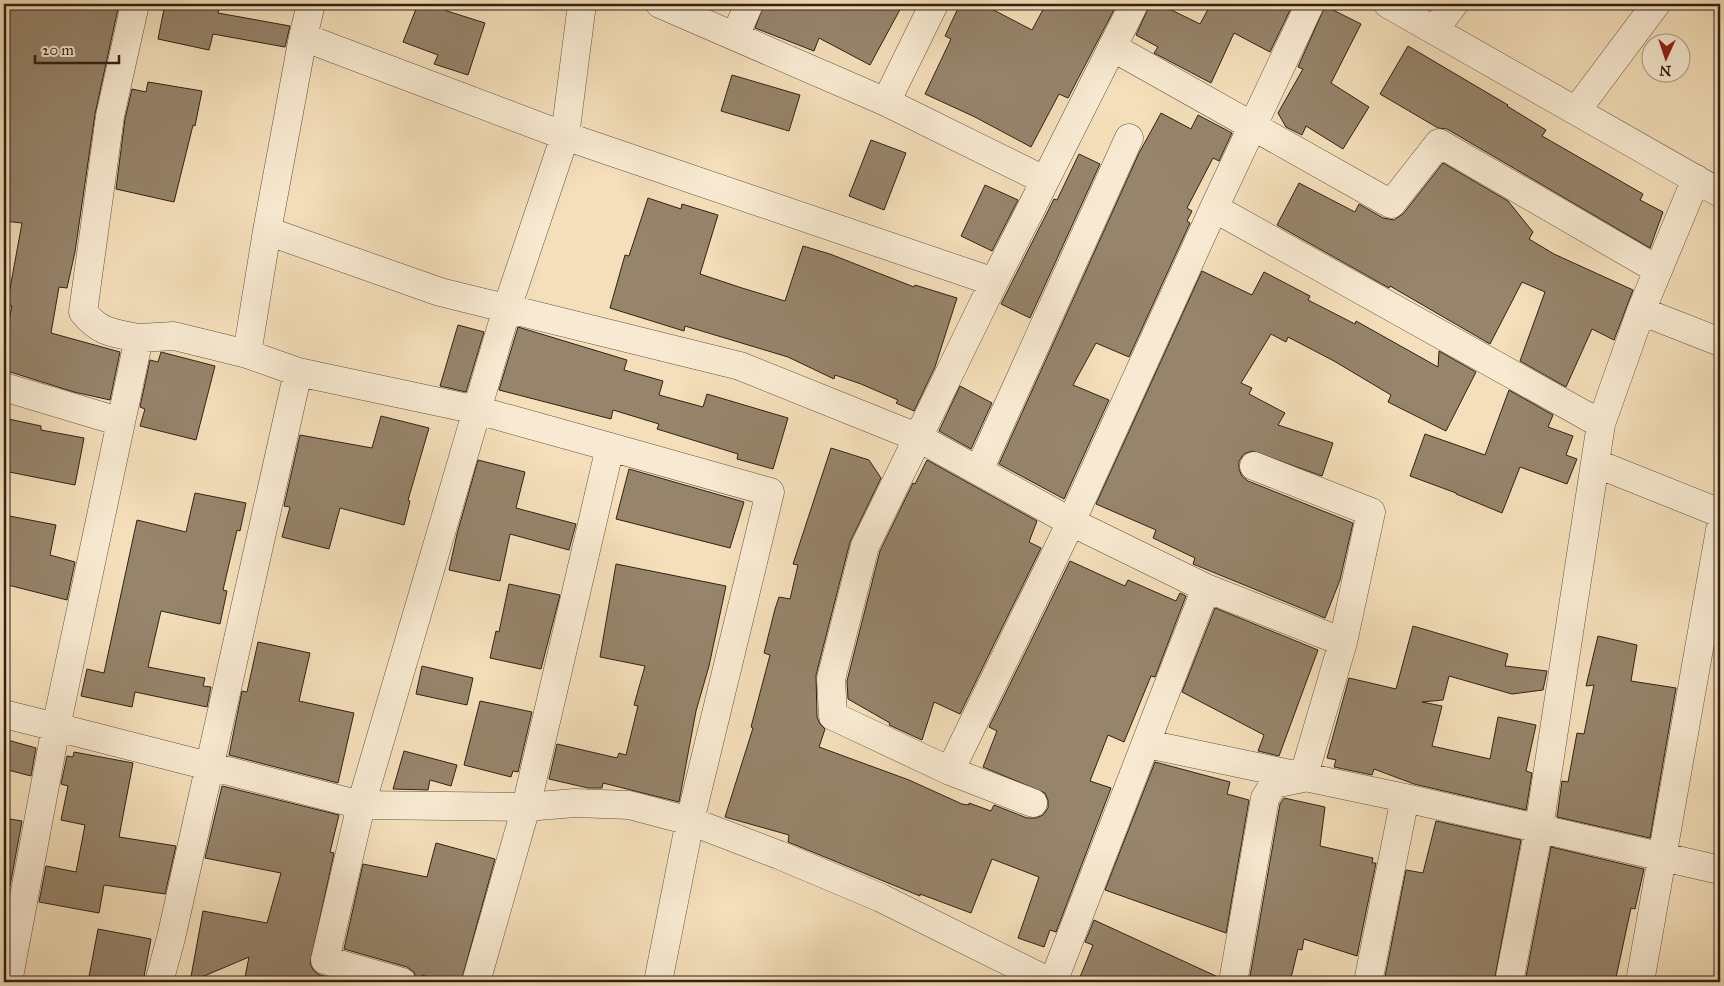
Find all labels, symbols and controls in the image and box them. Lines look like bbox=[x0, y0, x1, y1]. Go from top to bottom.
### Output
scale bar bbox=[35, 32, 119, 64]
north arrow bbox=[1642, 32, 1692, 82]
text: 20 m bbox=[42, 41, 74, 59]
text: N bbox=[1659, 62, 1672, 79]

